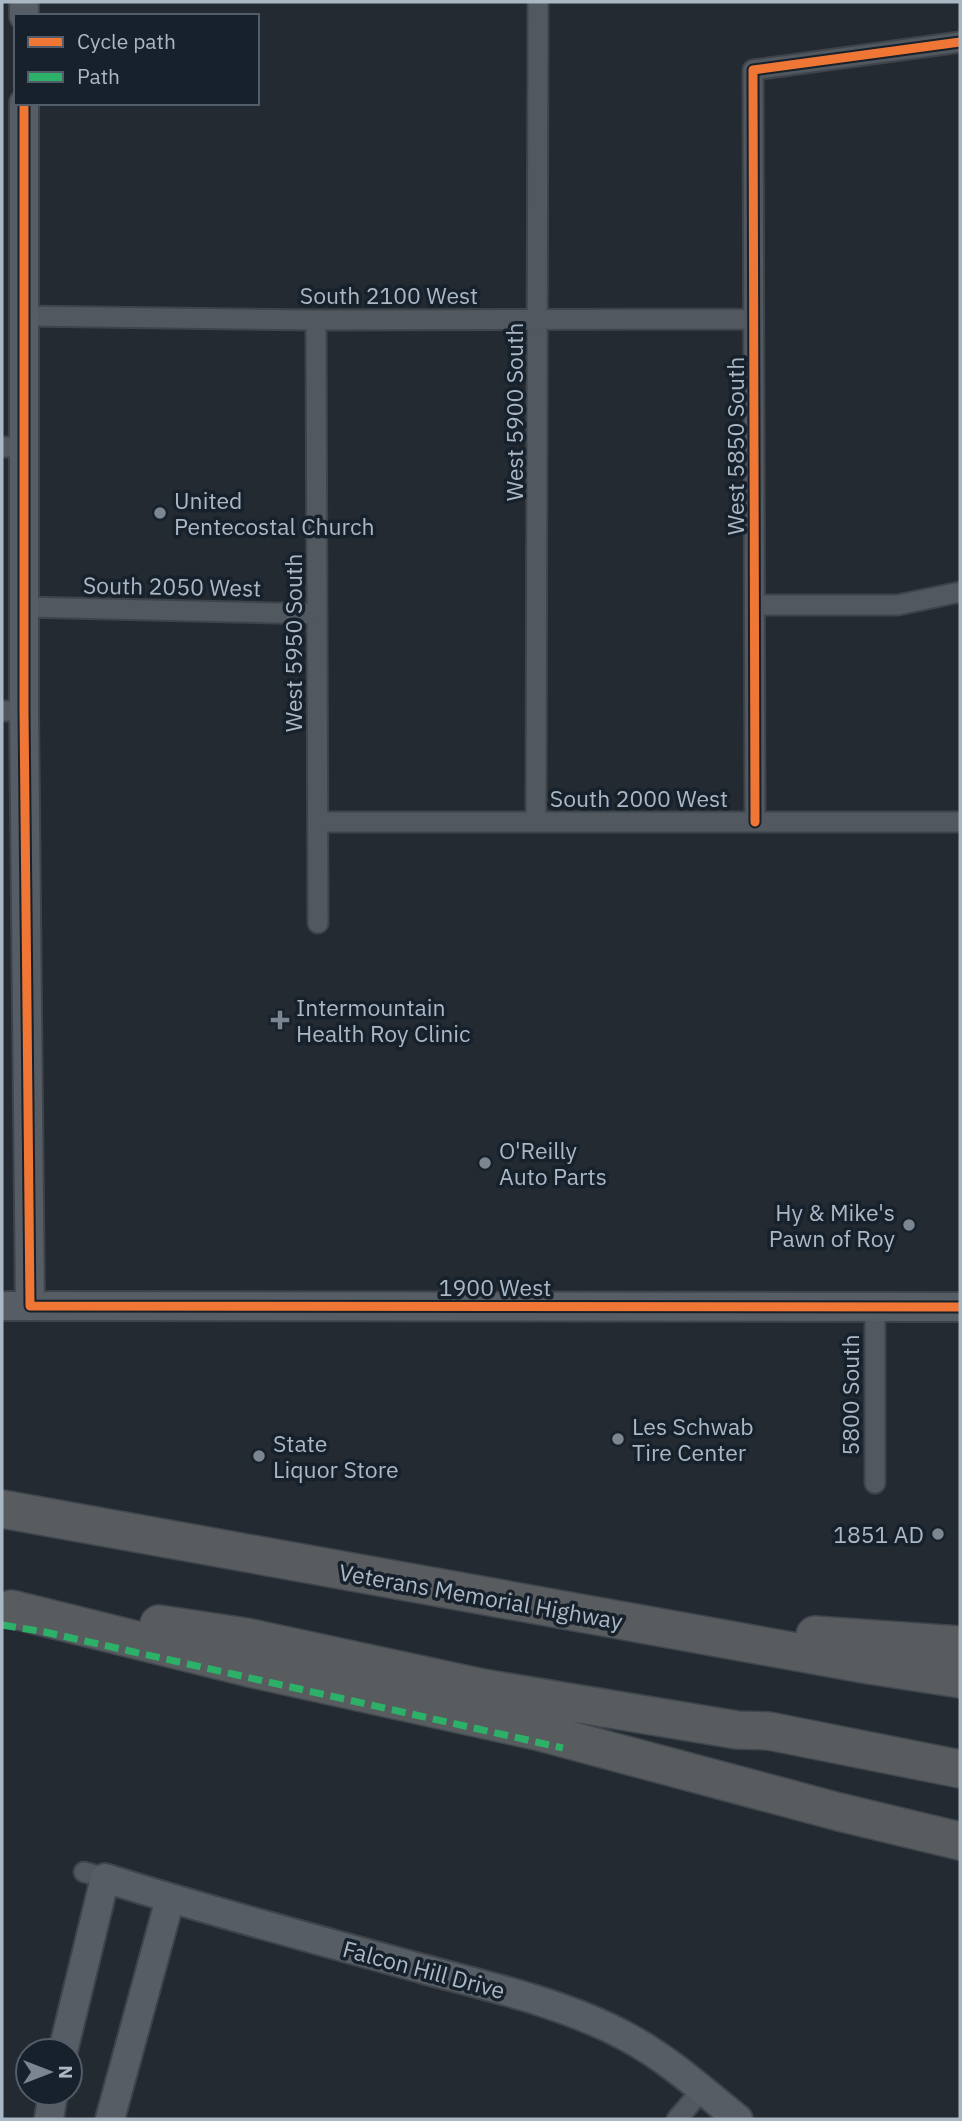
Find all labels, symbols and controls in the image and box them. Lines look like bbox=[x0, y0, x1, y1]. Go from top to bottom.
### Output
legend bbox=[14, 14, 259, 105]
text: Cycle path bbox=[77, 27, 176, 55]
text: Path bbox=[77, 62, 120, 90]
street label: South 2100 West bbox=[300, 280, 478, 310]
street label: West 5900 South bbox=[499, 323, 529, 501]
street label: West 5850 South bbox=[720, 357, 750, 535]
place label: United Pentecostal Church bbox=[174, 485, 375, 541]
marker: United Pentecostal Church bbox=[152, 505, 168, 521]
street label: West 5950 South bbox=[278, 554, 308, 732]
street label: South 2050 West bbox=[83, 569, 261, 603]
street label: South 2000 West bbox=[550, 783, 728, 813]
place label: Intermountain Health Roy Clinic bbox=[296, 992, 471, 1048]
marker: Intermountain Health Roy Clinic bbox=[270, 1010, 290, 1030]
place label: O'Reilly Auto Parts bbox=[499, 1135, 607, 1191]
marker: O'Reilly Auto Parts bbox=[477, 1155, 493, 1171]
place label: Hy & Mike's Pawn of Roy bbox=[769, 1197, 896, 1253]
marker: Hy & Mike's Pawn of Roy bbox=[901, 1217, 917, 1233]
street label: 1900 West bbox=[439, 1272, 551, 1302]
street label: 5800 South bbox=[835, 1334, 865, 1456]
place label: Les Schwab Tire Center bbox=[632, 1411, 754, 1467]
place label: State Liquor Store bbox=[273, 1428, 399, 1484]
marker: Les Schwab Tire Center bbox=[610, 1431, 626, 1447]
marker: State Liquor Store bbox=[251, 1448, 267, 1464]
place label: 1851 AD bbox=[833, 1519, 924, 1549]
marker: 1851 AD bbox=[930, 1526, 946, 1542]
street label: Veterans Memorial Highway bbox=[337, 1556, 626, 1636]
street label: Falcon Hill Drive bbox=[340, 1933, 508, 2005]
north arrow bbox=[14, 2037, 84, 2107]
text: N bbox=[54, 2065, 78, 2079]

